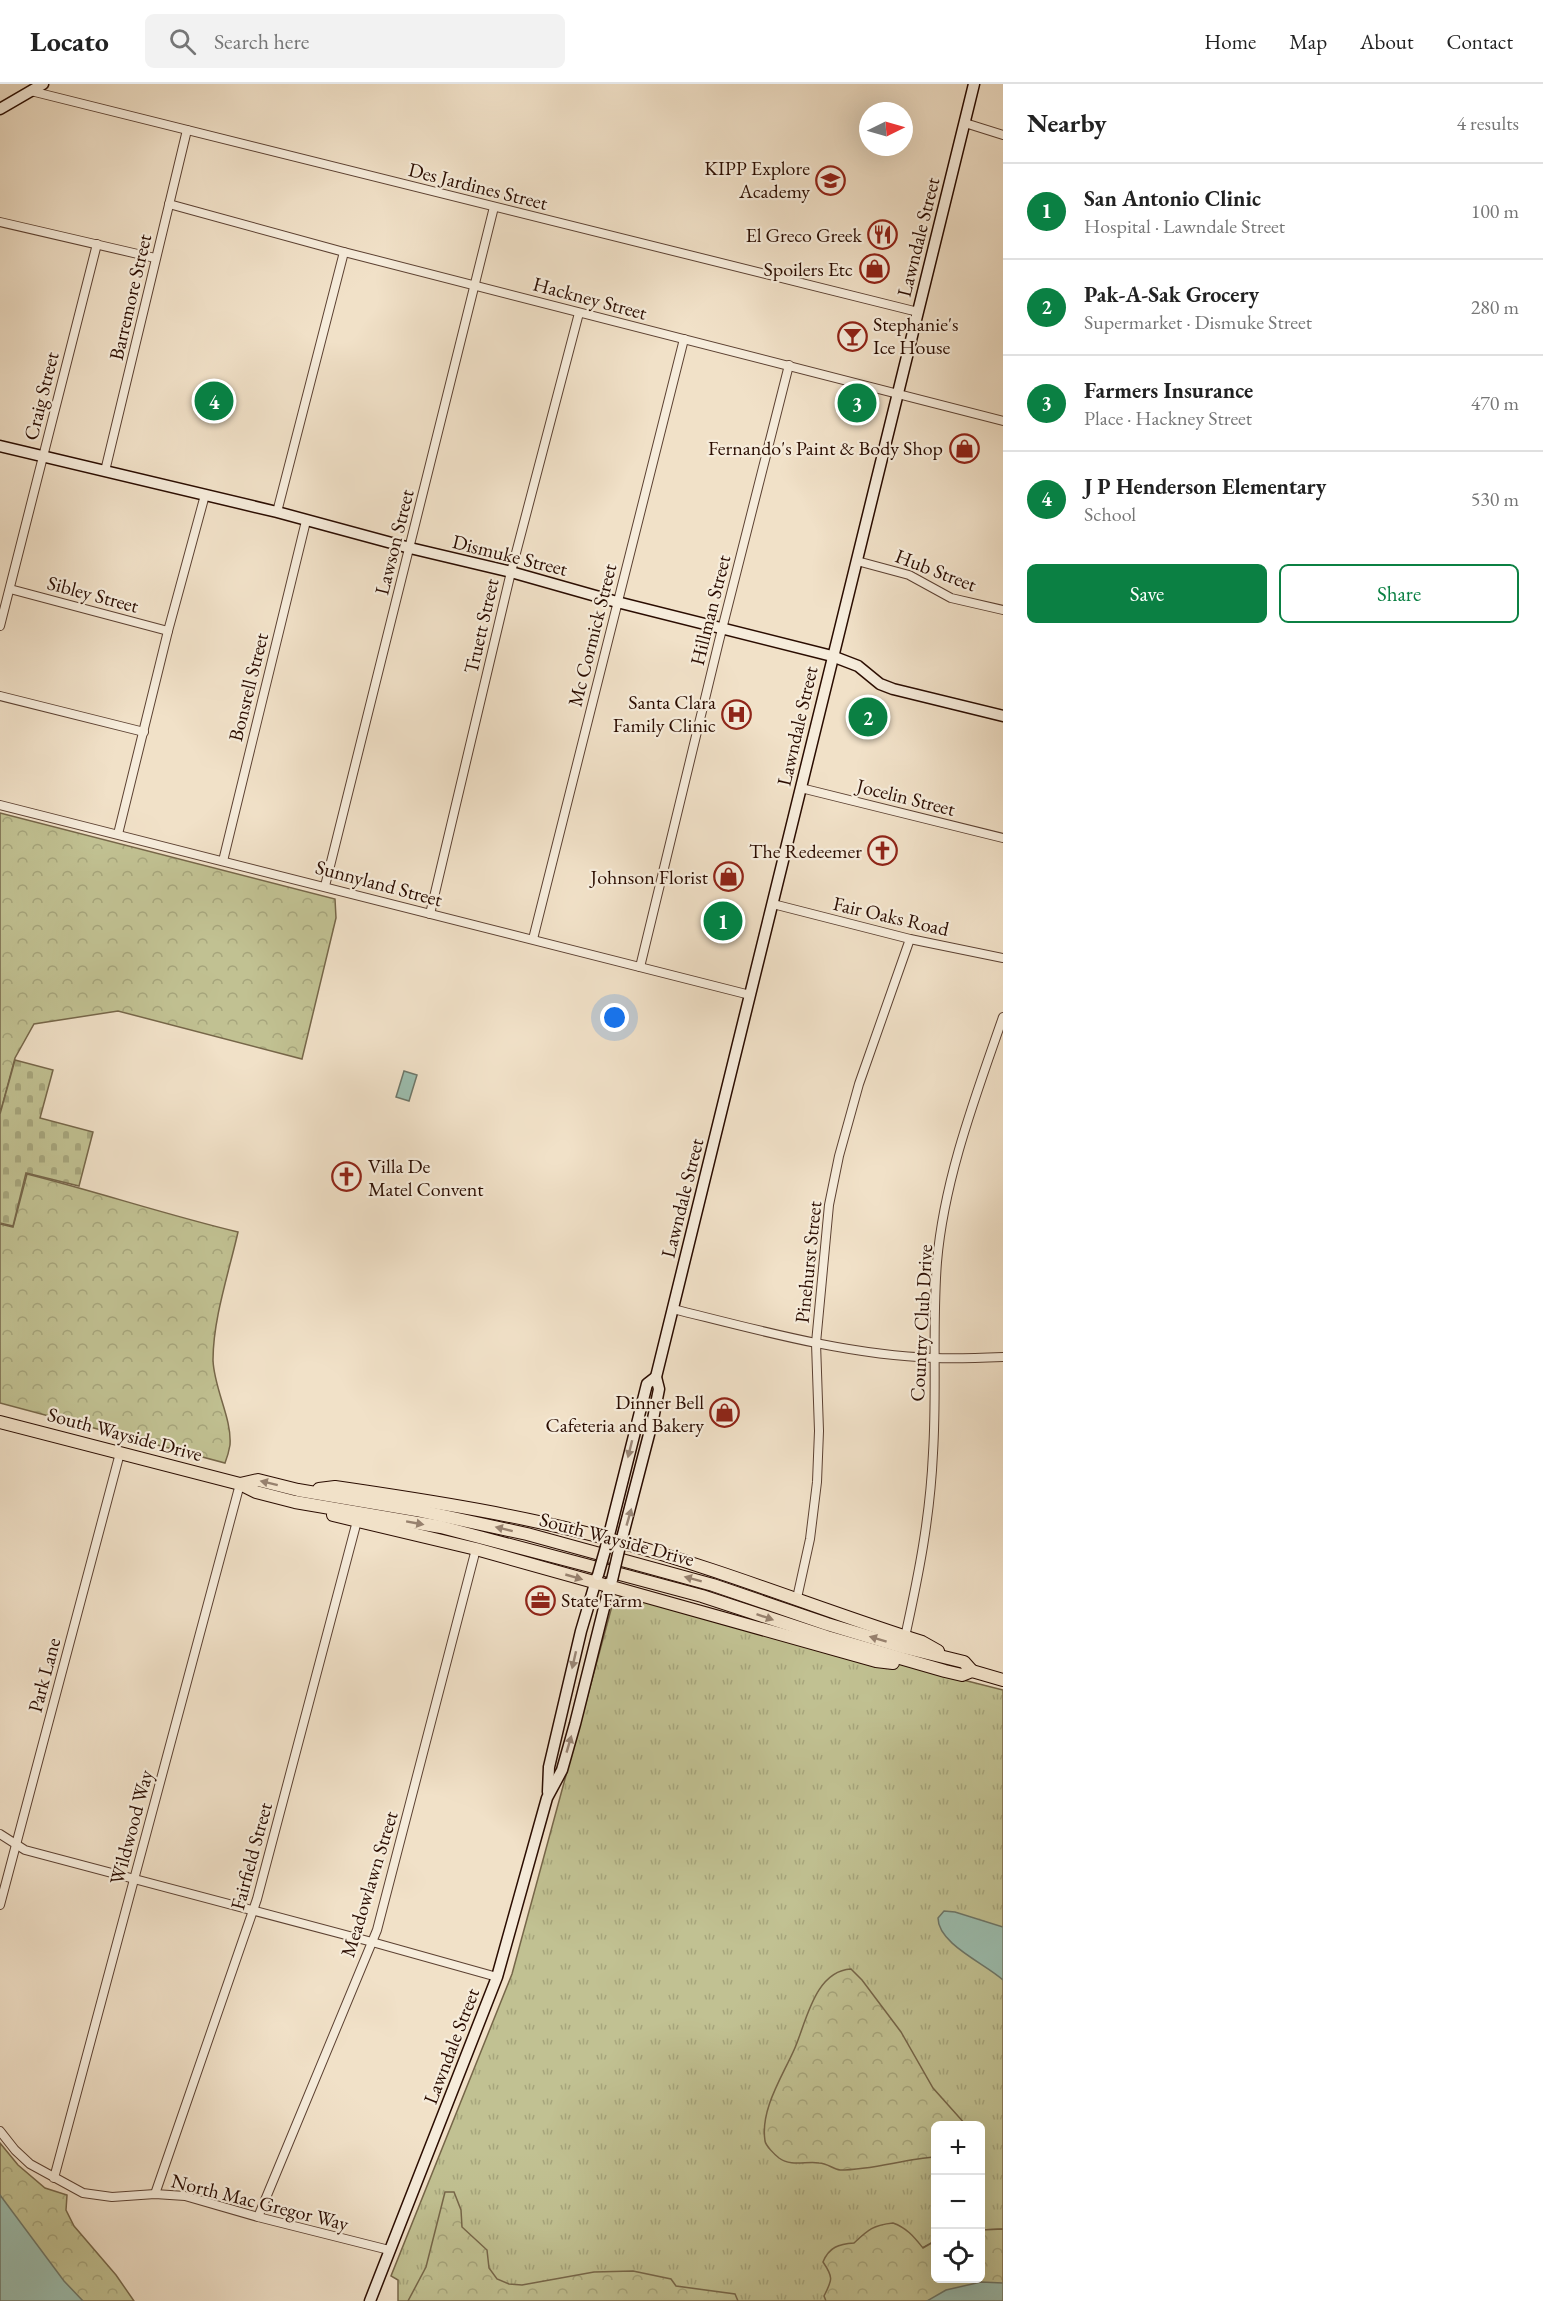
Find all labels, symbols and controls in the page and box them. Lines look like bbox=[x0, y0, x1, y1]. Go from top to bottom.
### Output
search box bbox=[145, 14, 565, 68]
text: Locato bbox=[30, 23, 109, 59]
icon: search bbox=[166, 25, 199, 58]
text: Search here bbox=[214, 27, 309, 56]
text: Home bbox=[1204, 28, 1256, 55]
text: Map bbox=[1289, 28, 1327, 55]
text: About bbox=[1360, 28, 1413, 55]
text: Contact bbox=[1446, 28, 1513, 55]
north arrow bbox=[859, 102, 913, 156]
text: Nearby bbox=[1027, 106, 1107, 140]
text: 4 results bbox=[1456, 110, 1519, 136]
place label: KIPP Explore Academy bbox=[704, 155, 810, 204]
street label: Des Jardines Street bbox=[406, 156, 551, 216]
school or university icon: KIPP Explore Academy bbox=[815, 164, 847, 196]
street label: Lawndale Street bbox=[891, 174, 946, 299]
text: San Antonio Clinic bbox=[1084, 184, 1261, 213]
text: 1 bbox=[1041, 198, 1052, 224]
text: 100 m bbox=[1471, 198, 1519, 224]
text: Hospital · Lawndale Street bbox=[1084, 213, 1285, 239]
restaurant icon: El Greco Greek bbox=[867, 219, 899, 251]
place label: El Greco Greek bbox=[745, 222, 863, 248]
street label: Barremore Street bbox=[103, 231, 157, 363]
shop icon: Spoilers Etc bbox=[858, 253, 890, 285]
place label: Spoilers Etc bbox=[763, 256, 853, 282]
street label: Hackney Street bbox=[530, 270, 650, 326]
text: Pak-A-Sak Grocery bbox=[1084, 280, 1259, 309]
text: 2 bbox=[1041, 294, 1052, 320]
text: 280 m bbox=[1471, 294, 1519, 320]
text: Supermarket · Dismuke Street bbox=[1084, 309, 1312, 335]
place label: Stephanie's Ice House bbox=[873, 311, 958, 360]
bar icon: Stephanie's Ice House bbox=[836, 320, 868, 352]
street label: Craig Street bbox=[17, 348, 65, 443]
text: Farmers Insurance bbox=[1084, 376, 1253, 405]
pin: 4 bbox=[194, 378, 234, 424]
pin: 3 bbox=[838, 380, 876, 426]
text: 3 bbox=[1041, 390, 1052, 416]
text: 470 m bbox=[1471, 390, 1519, 416]
text: Place · Hackney Street bbox=[1084, 405, 1252, 431]
shop icon: Fernando's Paint & Body Shop bbox=[948, 432, 980, 464]
place label: Fernando's Paint & Body Shop bbox=[708, 435, 943, 461]
text: J P Henderson Elementary bbox=[1084, 472, 1326, 501]
street label: Lawson Street bbox=[368, 486, 420, 597]
text: 4 bbox=[1041, 486, 1052, 512]
text: 530 m bbox=[1471, 486, 1519, 512]
text: School bbox=[1084, 501, 1136, 527]
street label: Dismuke Street bbox=[450, 528, 571, 582]
street label: Hub Street bbox=[892, 543, 981, 598]
street label: Hillman Street bbox=[684, 551, 736, 668]
street label: Mc Cormick Street bbox=[562, 560, 623, 709]
button: Save bbox=[1027, 564, 1267, 623]
button: Share bbox=[1279, 564, 1519, 623]
street label: Sibley Street bbox=[44, 569, 142, 619]
street label: Truett Street bbox=[457, 575, 505, 676]
street label: Bonsrell Street bbox=[222, 629, 274, 744]
street label: Lawndale Street bbox=[771, 663, 824, 788]
place label: Santa Clara Family Clinic bbox=[613, 689, 716, 738]
pin: 2 bbox=[848, 694, 888, 740]
hospital icon: Santa Clara Family Clinic bbox=[721, 698, 753, 730]
street label: Jocelin Street bbox=[852, 772, 959, 822]
church icon: The Redeemer bbox=[867, 835, 899, 867]
place label: The Redeemer bbox=[749, 838, 862, 864]
street label: Sunnyland Street bbox=[313, 854, 446, 913]
shop icon: Johnson Florist bbox=[713, 861, 745, 893]
place label: Johnson Florist bbox=[589, 864, 709, 890]
street label: Fair Oaks Road bbox=[831, 890, 952, 942]
pin: 1 bbox=[704, 898, 742, 944]
your location bbox=[600, 1003, 629, 1032]
street label: Lawndale Street bbox=[655, 1135, 710, 1260]
place label: Villa De Matel Convent bbox=[368, 1153, 484, 1202]
church icon: Villa De Matel Convent bbox=[331, 1161, 363, 1193]
street label: Pinehurst Street bbox=[789, 1199, 827, 1324]
street label: Country Club Drive bbox=[904, 1243, 938, 1402]
place label: Dinner Bell Cafeteria and Bakery bbox=[546, 1389, 704, 1438]
shop icon: Dinner Bell Cafeteria and Bakery bbox=[709, 1397, 741, 1429]
street label: South Wayside Drive bbox=[45, 1401, 205, 1467]
one-way arrow bbox=[624, 1440, 634, 1458]
one-way arrow bbox=[260, 1478, 278, 1488]
street label: South Wayside Drive bbox=[537, 1506, 697, 1572]
one-way arrow bbox=[625, 1508, 634, 1526]
one-way arrow bbox=[405, 1519, 424, 1528]
one-way arrow bbox=[495, 1524, 514, 1533]
one-way arrow bbox=[565, 1573, 583, 1583]
one-way arrow bbox=[684, 1574, 702, 1583]
office icon: State Farm bbox=[524, 1584, 556, 1616]
place label: State Farm bbox=[561, 1587, 643, 1613]
one-way arrow bbox=[756, 1613, 774, 1623]
one-way arrow bbox=[869, 1634, 887, 1643]
street label: Park Lane bbox=[22, 1635, 66, 1715]
one-way arrow bbox=[569, 1651, 579, 1670]
one-way arrow bbox=[565, 1735, 574, 1753]
street label: Wildwood Way bbox=[103, 1767, 159, 1887]
street label: Fairfield Street bbox=[224, 1799, 278, 1913]
street label: Meadowlawn Street bbox=[334, 1807, 404, 1960]
street label: Lawndale Street bbox=[417, 1984, 485, 2108]
map controls bbox=[931, 2121, 985, 2283]
button: + bbox=[931, 2121, 985, 2175]
street label: North Mac Gregor Way bbox=[169, 2167, 352, 2237]
button: − bbox=[931, 2175, 985, 2229]
button: locate bbox=[931, 2229, 985, 2283]

